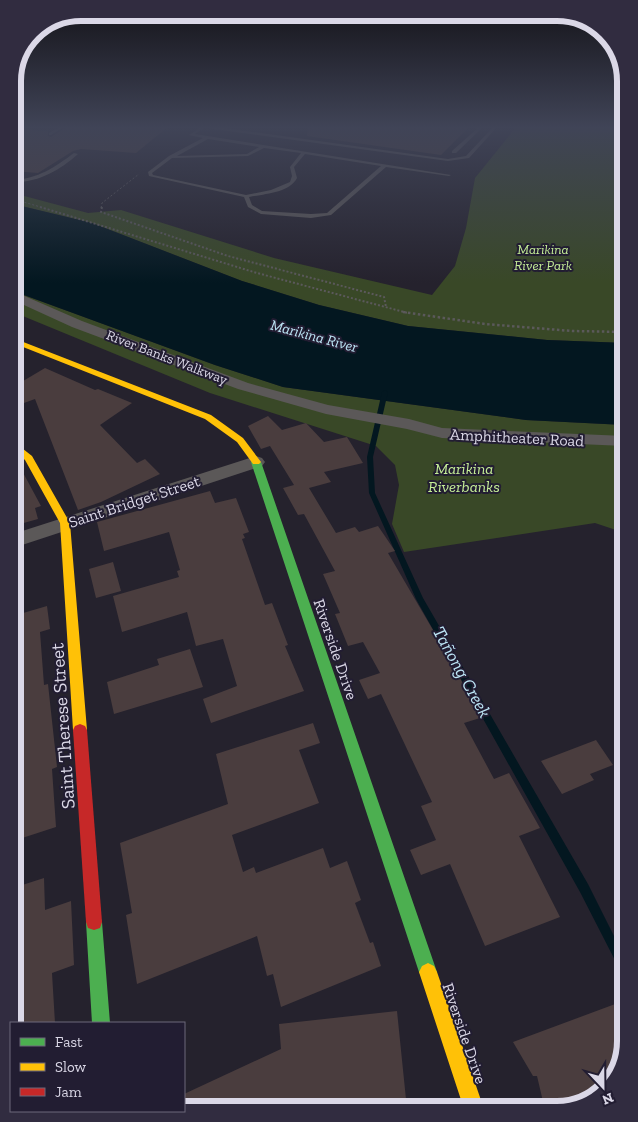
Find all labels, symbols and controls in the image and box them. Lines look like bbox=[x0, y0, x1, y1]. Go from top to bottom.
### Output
park label: Marikina River Park bbox=[514, 241, 572, 274]
water label: Marikina River bbox=[268, 316, 360, 357]
street label: River Banks Walkway bbox=[104, 326, 231, 389]
street label: Amphitheater Road bbox=[449, 424, 585, 451]
park label: Marikina Riverbanks bbox=[428, 459, 500, 496]
street label: Saint Bridget Street bbox=[66, 471, 202, 532]
street label: Riverside Drive bbox=[309, 596, 362, 702]
water label: Tañong Creek bbox=[428, 623, 496, 721]
street label: Saint Therese Street bbox=[45, 642, 80, 810]
street label: Riverside Drive bbox=[438, 980, 491, 1086]
legend bbox=[10, 1022, 185, 1112]
text: Fast bbox=[55, 1033, 83, 1051]
text: Slow bbox=[55, 1058, 87, 1076]
north arrow bbox=[578, 1062, 628, 1112]
text: Jam bbox=[55, 1083, 82, 1101]
text: N bbox=[599, 1089, 616, 1109]

